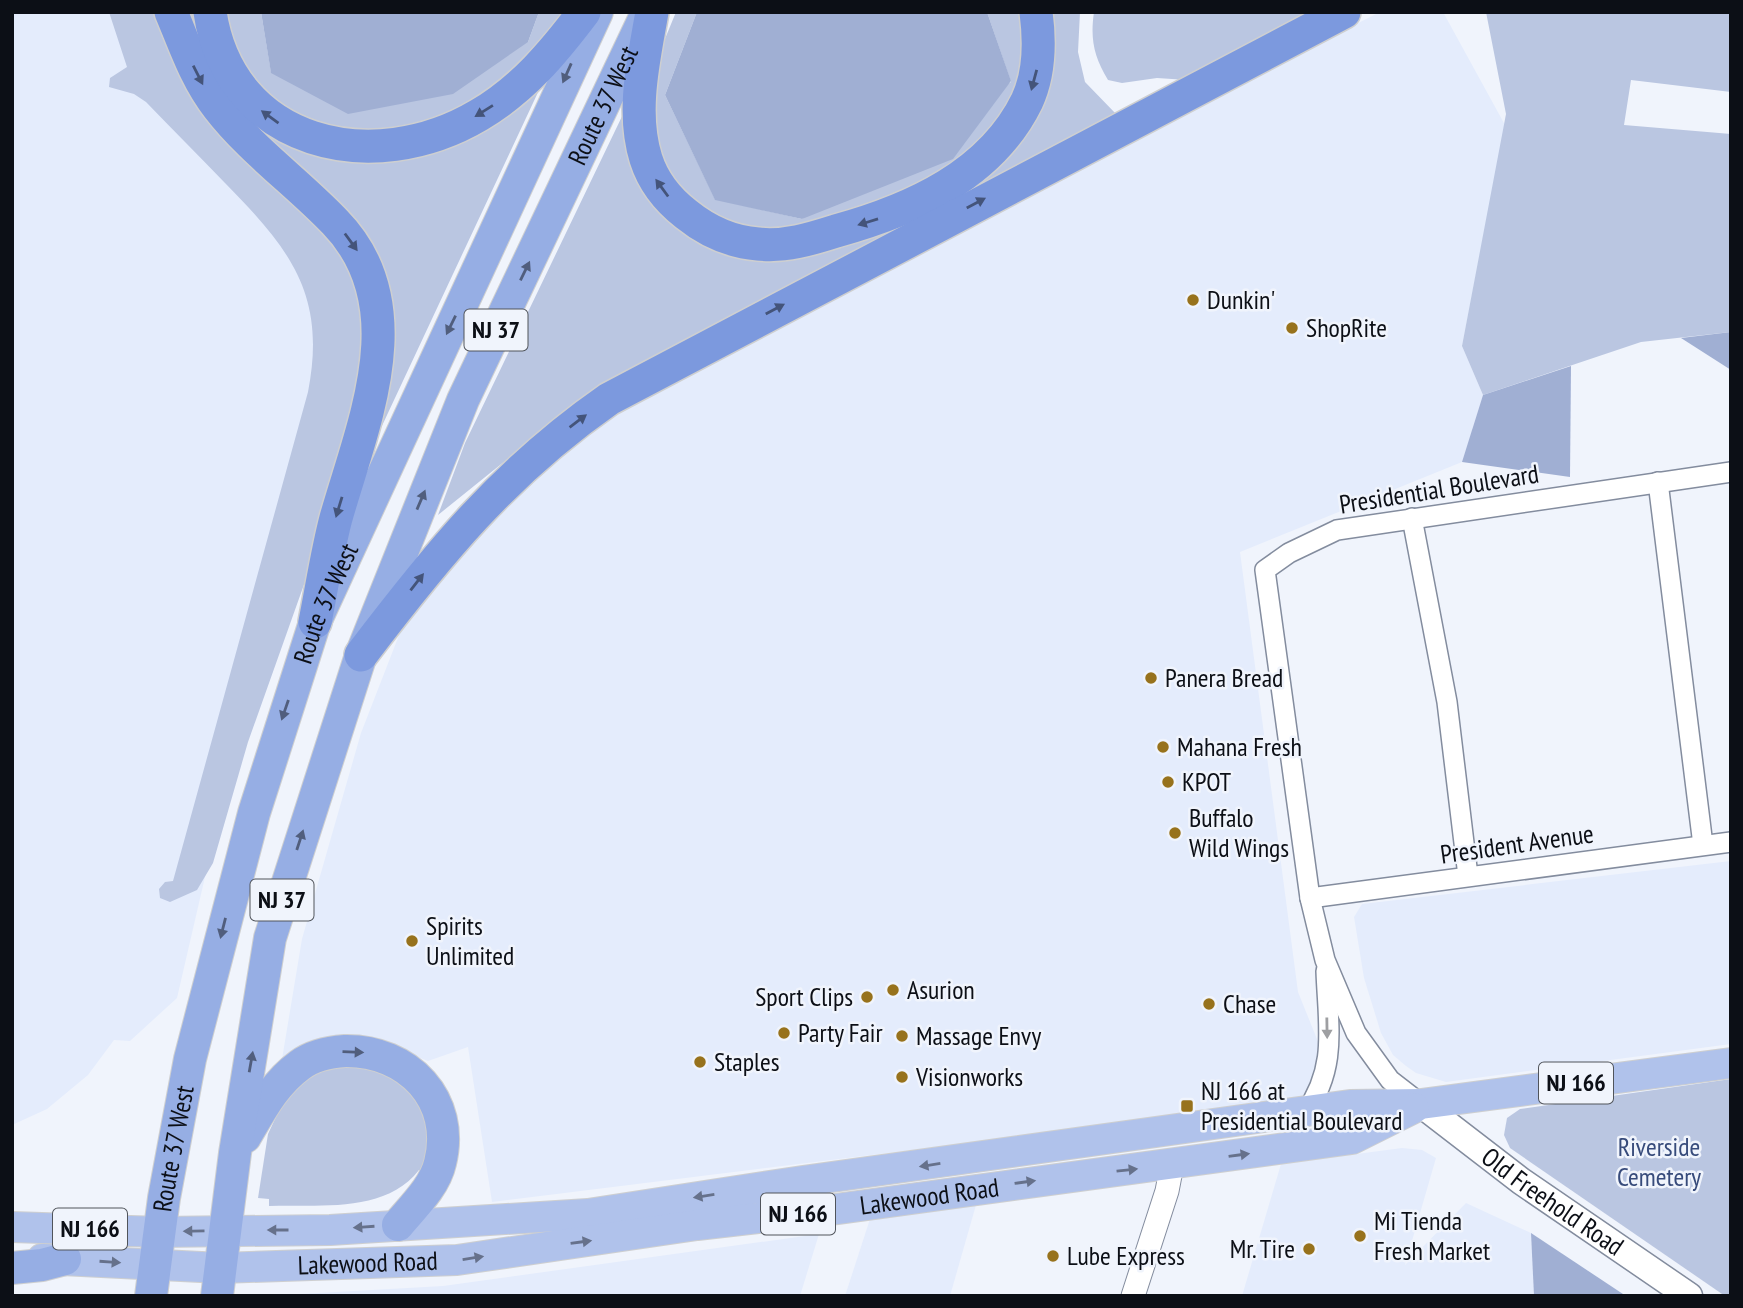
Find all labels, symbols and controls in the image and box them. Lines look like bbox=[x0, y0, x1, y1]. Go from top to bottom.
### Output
street label: Route 37 West bbox=[560, 40, 645, 170]
one-way arrow bbox=[561, 63, 572, 84]
one-way arrow bbox=[193, 65, 204, 85]
one-way arrow bbox=[1028, 70, 1038, 91]
one-way arrow bbox=[475, 105, 494, 118]
one-way arrow bbox=[261, 110, 279, 124]
one-way arrow bbox=[655, 179, 669, 197]
one-way arrow bbox=[967, 197, 986, 209]
one-way arrow bbox=[857, 218, 878, 228]
one-way arrow bbox=[344, 233, 358, 251]
one-way arrow bbox=[519, 261, 530, 281]
place label: Dunkin' bbox=[1207, 283, 1275, 316]
marker: Dunkin' bbox=[1185, 292, 1201, 308]
one-way arrow bbox=[765, 303, 785, 315]
road number: NJ 37 bbox=[464, 310, 528, 351]
place label: ShopRite bbox=[1306, 311, 1387, 344]
one-way arrow bbox=[446, 315, 457, 335]
marker: ShopRite bbox=[1284, 320, 1300, 336]
one-way arrow bbox=[568, 414, 586, 429]
street label: Presidential Boulevard bbox=[1337, 456, 1541, 521]
one-way arrow bbox=[416, 490, 427, 511]
one-way arrow bbox=[334, 497, 344, 518]
street label: Route 37 West bbox=[286, 538, 365, 668]
one-way arrow bbox=[410, 573, 425, 591]
place label: Panera Bread bbox=[1165, 661, 1283, 694]
marker: Panera Bread bbox=[1143, 670, 1159, 686]
one-way arrow bbox=[279, 699, 290, 720]
place label: Mahana Fresh bbox=[1177, 730, 1302, 763]
marker: Mahana Fresh bbox=[1155, 739, 1171, 755]
place label: KPOT bbox=[1182, 765, 1232, 798]
marker: KPOT bbox=[1160, 774, 1176, 790]
place label: Buffalo Wild Wings bbox=[1189, 801, 1289, 864]
street label: President Avenue bbox=[1438, 816, 1596, 871]
marker: Buffalo Wild Wings bbox=[1167, 825, 1183, 841]
one-way arrow bbox=[296, 830, 306, 851]
road number: NJ 37 bbox=[250, 880, 314, 920]
place label: Spirits Unlimited bbox=[426, 909, 514, 972]
one-way arrow bbox=[217, 918, 228, 940]
marker: Spirits Unlimited bbox=[404, 933, 420, 949]
place label: Asurion bbox=[907, 973, 975, 1006]
place label: Sport Clips bbox=[755, 980, 853, 1013]
marker: Asurion bbox=[885, 982, 901, 998]
place label: Chase bbox=[1223, 987, 1276, 1020]
marker: Sport Clips bbox=[859, 989, 875, 1005]
marker: Chase bbox=[1201, 996, 1217, 1012]
place label: Party Fair bbox=[798, 1016, 883, 1049]
one-way arrow bbox=[1322, 1017, 1333, 1039]
place label: Massage Envy bbox=[916, 1019, 1041, 1052]
marker: Party Fair bbox=[776, 1025, 792, 1041]
marker: Massage Envy bbox=[894, 1028, 910, 1044]
place label: Staples bbox=[714, 1045, 780, 1078]
one-way arrow bbox=[342, 1046, 364, 1057]
one-way arrow bbox=[246, 1051, 257, 1073]
marker: Staples bbox=[692, 1054, 708, 1070]
place label: Visionworks bbox=[915, 1060, 1023, 1093]
road number: NJ 166 bbox=[1539, 1063, 1613, 1104]
marker: Visionworks bbox=[894, 1069, 910, 1085]
place label: NJ 166 at Presidential Boulevard bbox=[1201, 1074, 1402, 1137]
street label: Route 37 West bbox=[145, 1083, 201, 1214]
marker: NJ 166 at Presidential Boulevard bbox=[1179, 1098, 1195, 1114]
park label: Riverside Cemetery bbox=[1617, 1130, 1701, 1193]
street label: Old Freehold Road bbox=[1475, 1140, 1630, 1262]
one-way arrow bbox=[1228, 1150, 1250, 1161]
one-way arrow bbox=[919, 1160, 941, 1171]
one-way arrow bbox=[1116, 1164, 1138, 1175]
street label: Lakewood Road bbox=[858, 1170, 1001, 1222]
one-way arrow bbox=[1014, 1177, 1036, 1188]
one-way arrow bbox=[693, 1191, 715, 1202]
road number: NJ 166 bbox=[761, 1194, 835, 1234]
place label: Mi Tienda Fresh Market bbox=[1374, 1204, 1490, 1267]
road number: NJ 166 bbox=[53, 1209, 127, 1250]
one-way arrow bbox=[352, 1222, 374, 1233]
one-way arrow bbox=[267, 1224, 289, 1236]
one-way arrow bbox=[182, 1225, 204, 1237]
marker: Mi Tienda Fresh Market bbox=[1352, 1228, 1368, 1244]
place label: Mr. Tire bbox=[1230, 1232, 1295, 1265]
one-way arrow bbox=[570, 1236, 592, 1247]
place label: Lube Express bbox=[1067, 1239, 1185, 1272]
marker: Mr. Tire bbox=[1301, 1241, 1317, 1257]
street label: Lakewood Road bbox=[297, 1244, 438, 1281]
marker: Lube Express bbox=[1045, 1248, 1061, 1264]
one-way arrow bbox=[462, 1252, 484, 1263]
one-way arrow bbox=[100, 1257, 122, 1268]

